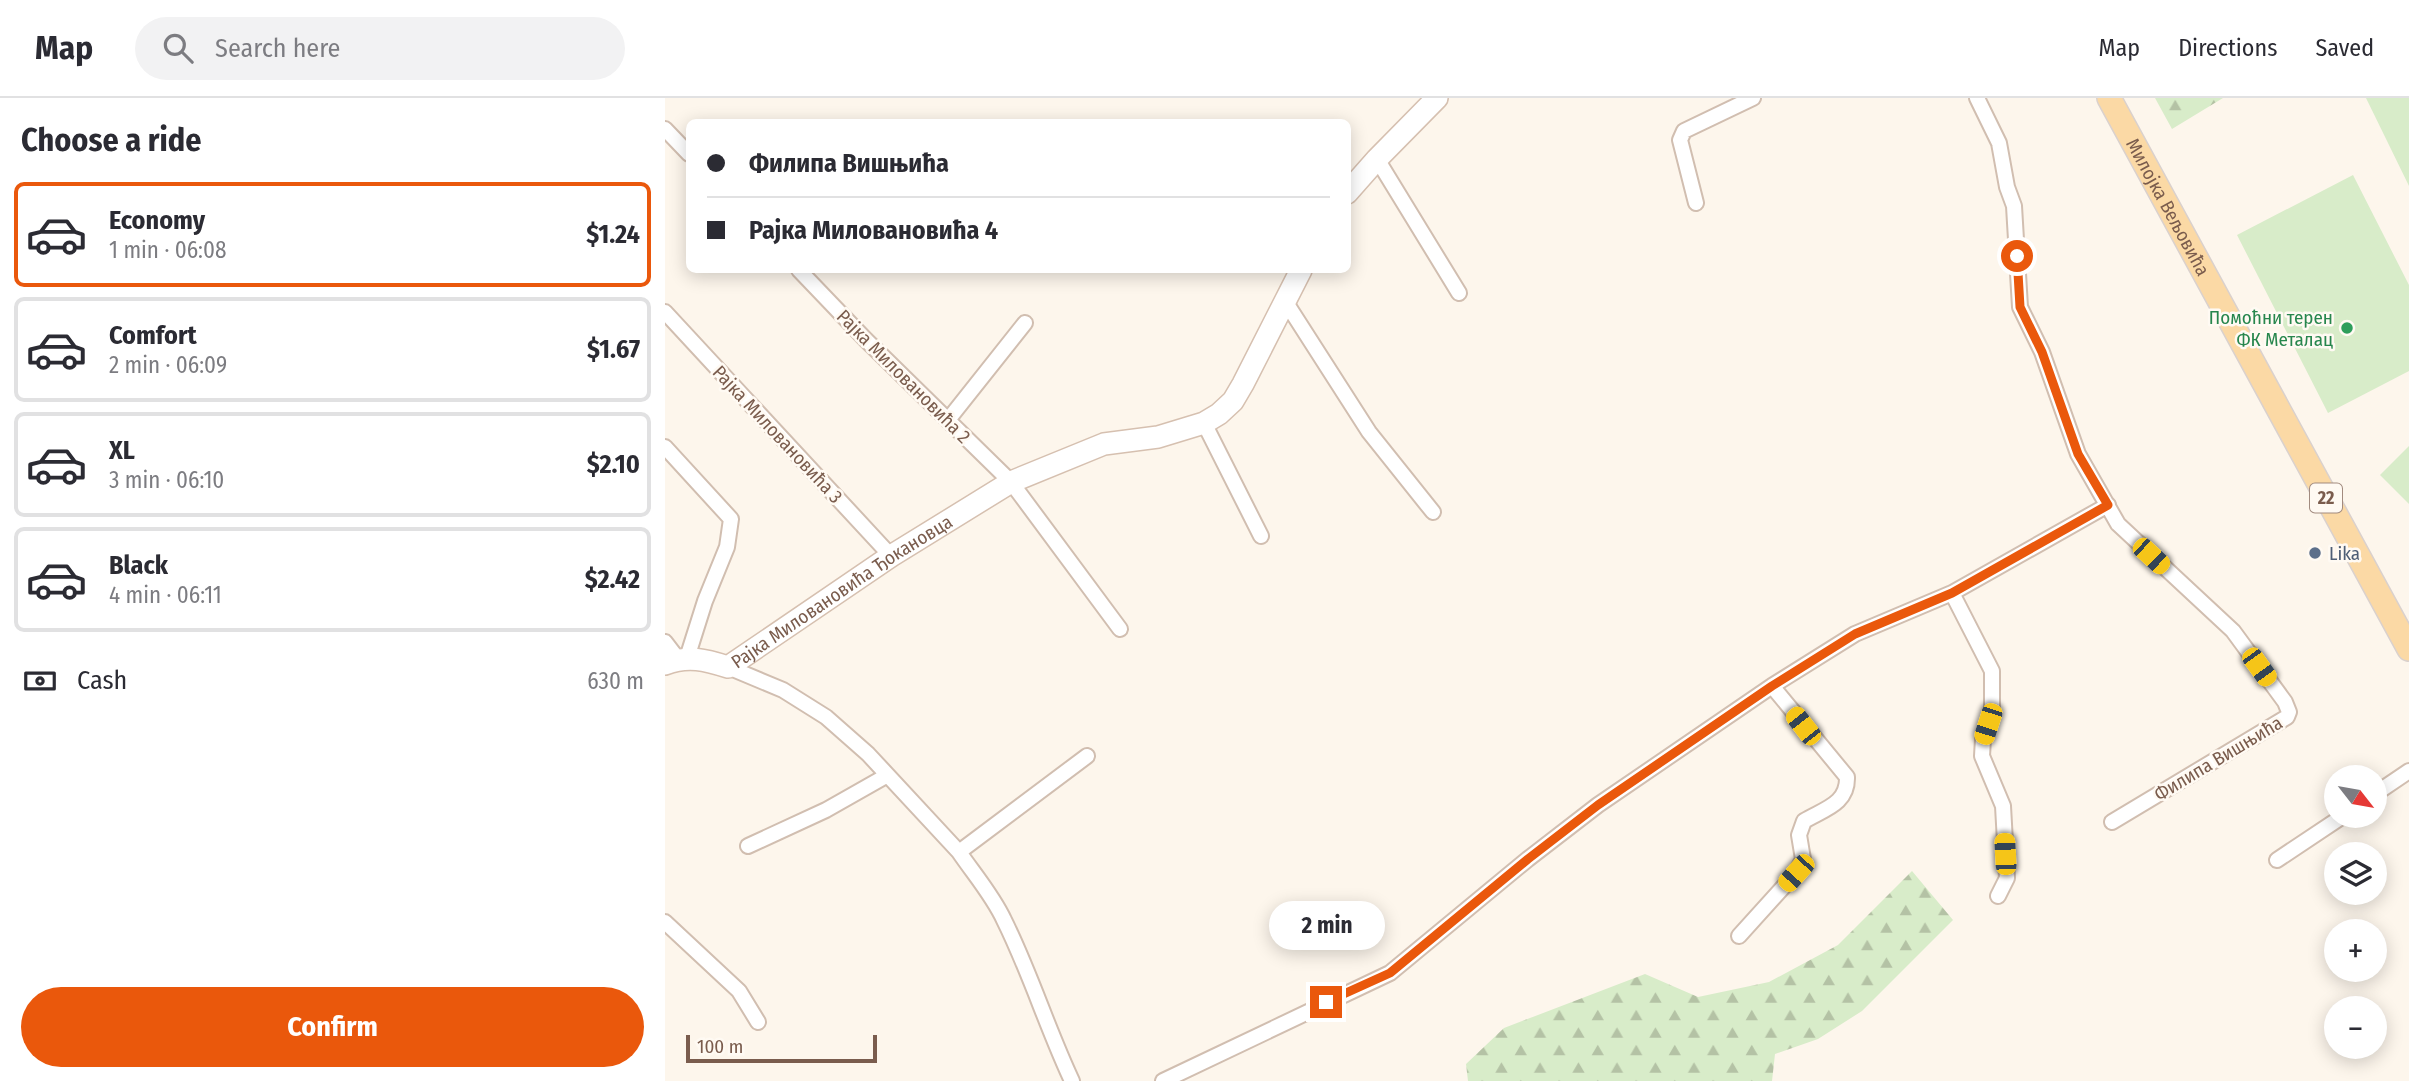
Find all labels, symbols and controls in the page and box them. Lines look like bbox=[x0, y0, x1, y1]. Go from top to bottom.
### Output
search box bbox=[135, 17, 625, 80]
text: Map bbox=[35, 28, 93, 68]
icon: search bbox=[159, 29, 197, 67]
text: Search here bbox=[215, 33, 340, 64]
text: Map bbox=[2099, 34, 2140, 62]
text: Directions bbox=[2178, 34, 2277, 62]
text: Saved bbox=[2315, 34, 2374, 62]
text: Choose a ride bbox=[21, 121, 202, 159]
street label: Милојка Вељовића bbox=[2121, 134, 2215, 280]
text: Филипа Вишњића bbox=[749, 148, 949, 179]
icon: car bbox=[25, 203, 88, 266]
text: Economy bbox=[109, 205, 205, 236]
text: Рајка Миловановића 4 bbox=[749, 215, 998, 246]
text: $1.24 bbox=[586, 219, 640, 250]
text: 1 min · 06:08 bbox=[109, 236, 226, 264]
route start bbox=[2001, 240, 2033, 272]
street label: Рајка Миловановића 2 bbox=[832, 305, 975, 448]
place label: Помоћни терен ФК Металац bbox=[2209, 306, 2333, 351]
icon: car bbox=[25, 318, 88, 381]
text: Comfort bbox=[109, 320, 197, 351]
marker: Помоћни терен ФК Металац bbox=[2339, 320, 2355, 336]
text: $1.67 bbox=[587, 334, 640, 365]
text: 2 min · 06:09 bbox=[109, 351, 227, 379]
street label: Рајка Миловановића 3 bbox=[708, 361, 847, 508]
icon: car bbox=[25, 433, 88, 496]
text: XL bbox=[109, 435, 135, 466]
text: $2.10 bbox=[587, 449, 640, 480]
text: 3 min · 06:10 bbox=[109, 466, 224, 494]
road number: 22 bbox=[2310, 484, 2342, 512]
street label: Рајка Миловановића Ђокановца bbox=[727, 510, 957, 673]
car bbox=[2129, 534, 2174, 578]
place label: Lika bbox=[2329, 542, 2360, 565]
marker: Lika bbox=[2307, 545, 2323, 561]
icon: car bbox=[25, 548, 88, 611]
text: Black bbox=[109, 550, 168, 581]
text: $2.42 bbox=[585, 564, 640, 595]
text: 4 min · 06:11 bbox=[109, 581, 222, 609]
car bbox=[2239, 644, 2280, 690]
icon: cash bbox=[21, 662, 59, 700]
text: Cash bbox=[77, 665, 127, 696]
text: 630 m bbox=[587, 667, 644, 695]
car bbox=[1972, 701, 2005, 747]
car bbox=[1782, 703, 1825, 749]
street label: Филипа Вишњића bbox=[2150, 711, 2287, 806]
north arrow bbox=[2324, 765, 2387, 828]
map controls bbox=[2324, 765, 2387, 1059]
car bbox=[1994, 832, 2017, 876]
button: layers bbox=[2324, 842, 2387, 905]
car bbox=[1775, 850, 1818, 896]
callout: 2 min bbox=[1268, 900, 1384, 950]
text: 2 min bbox=[1302, 911, 1353, 939]
button: + bbox=[2324, 919, 2387, 982]
route end bbox=[1310, 986, 1342, 1018]
button: Confirm bbox=[21, 987, 644, 1067]
button: − bbox=[2324, 996, 2387, 1059]
scale bar bbox=[686, 1032, 877, 1064]
text: 100 m bbox=[697, 1035, 743, 1058]

